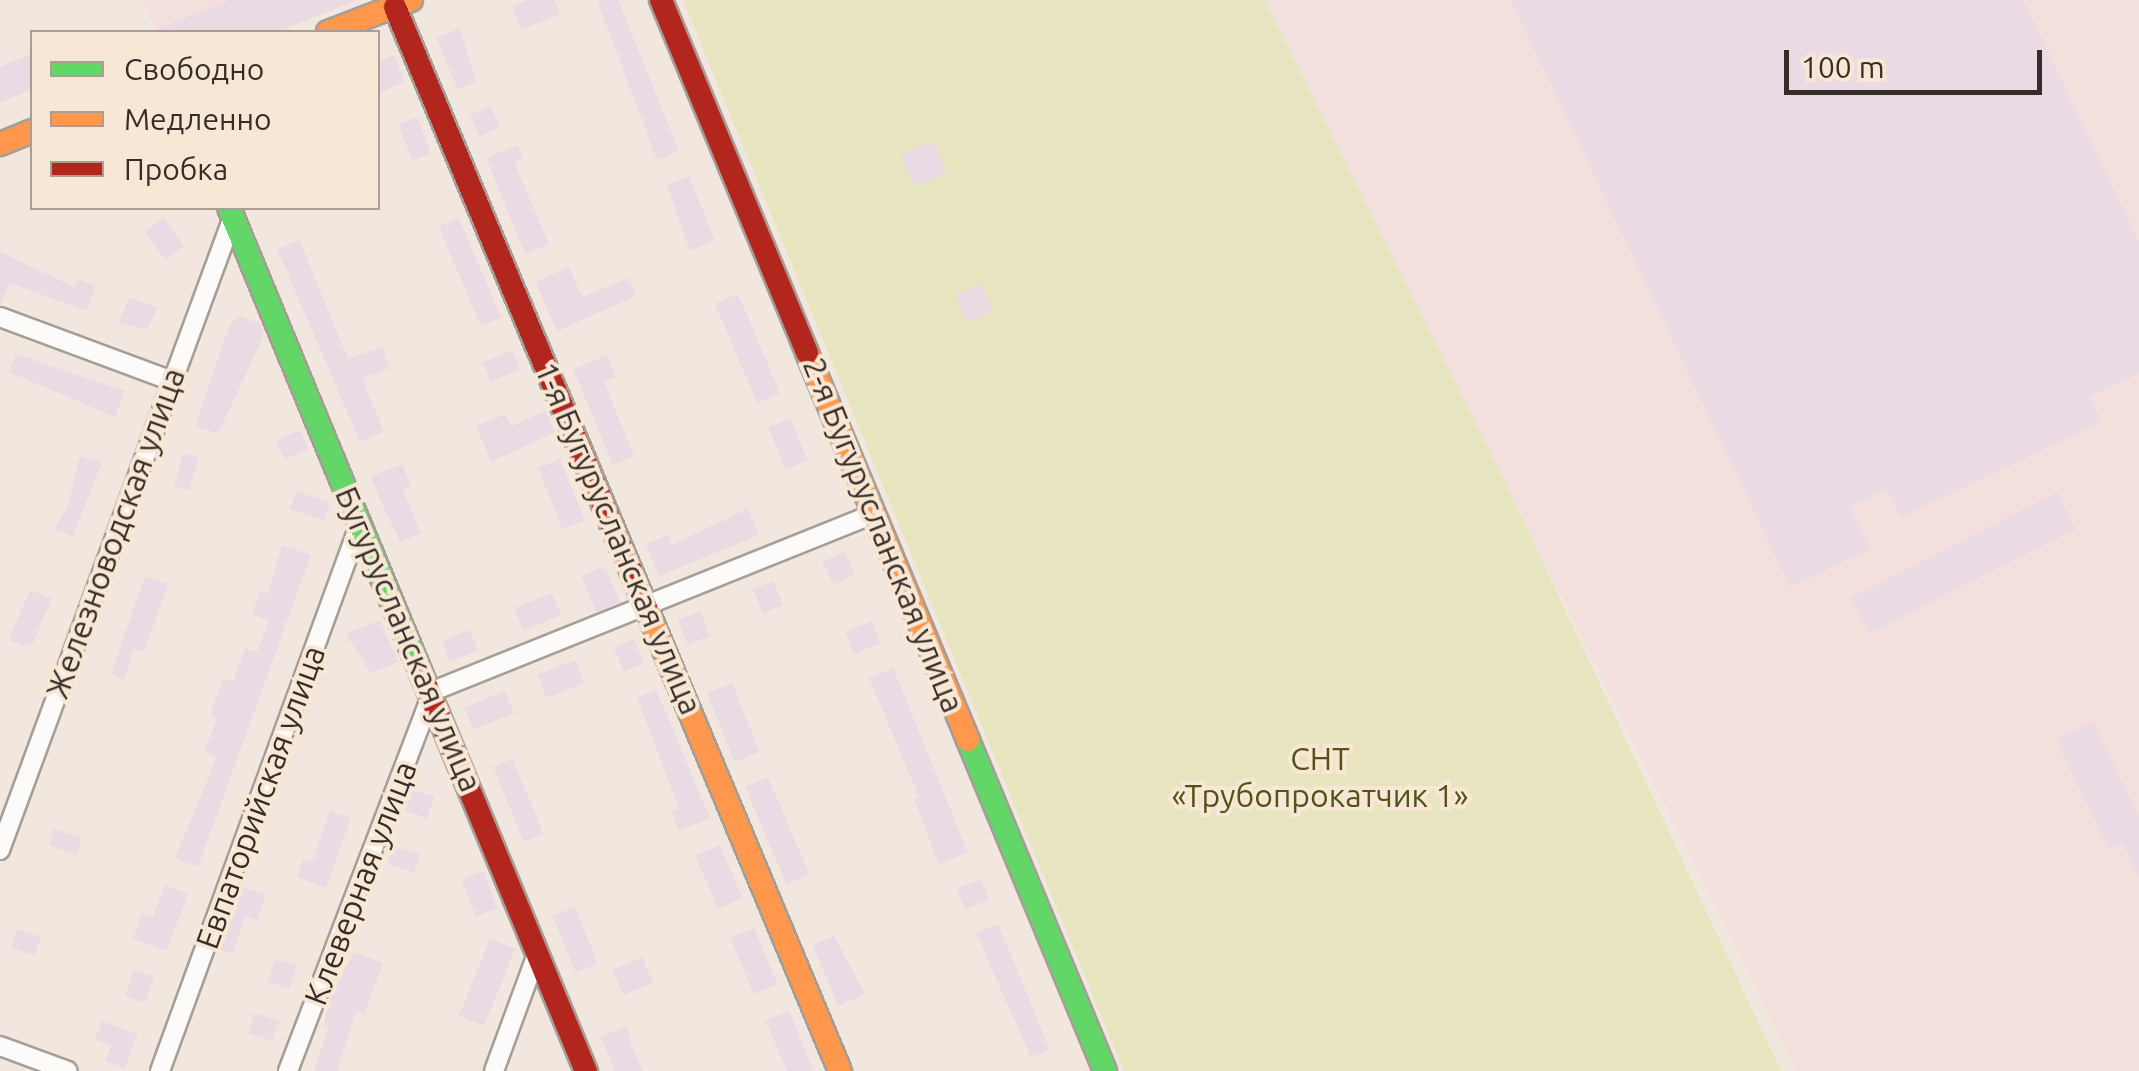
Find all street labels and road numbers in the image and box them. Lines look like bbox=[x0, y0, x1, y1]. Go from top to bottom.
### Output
street label: 2-я Бугурусланская улица bbox=[795, 352, 973, 718]
street label: 1-я Бугурусланская улица bbox=[527, 356, 711, 720]
street label: Железноводская улица bbox=[37, 362, 193, 704]
street label: Бугурусланская улица bbox=[327, 481, 491, 797]
street label: Евпаторийская улица bbox=[187, 640, 333, 954]
street label: Клеверная улица bbox=[296, 756, 424, 1010]

